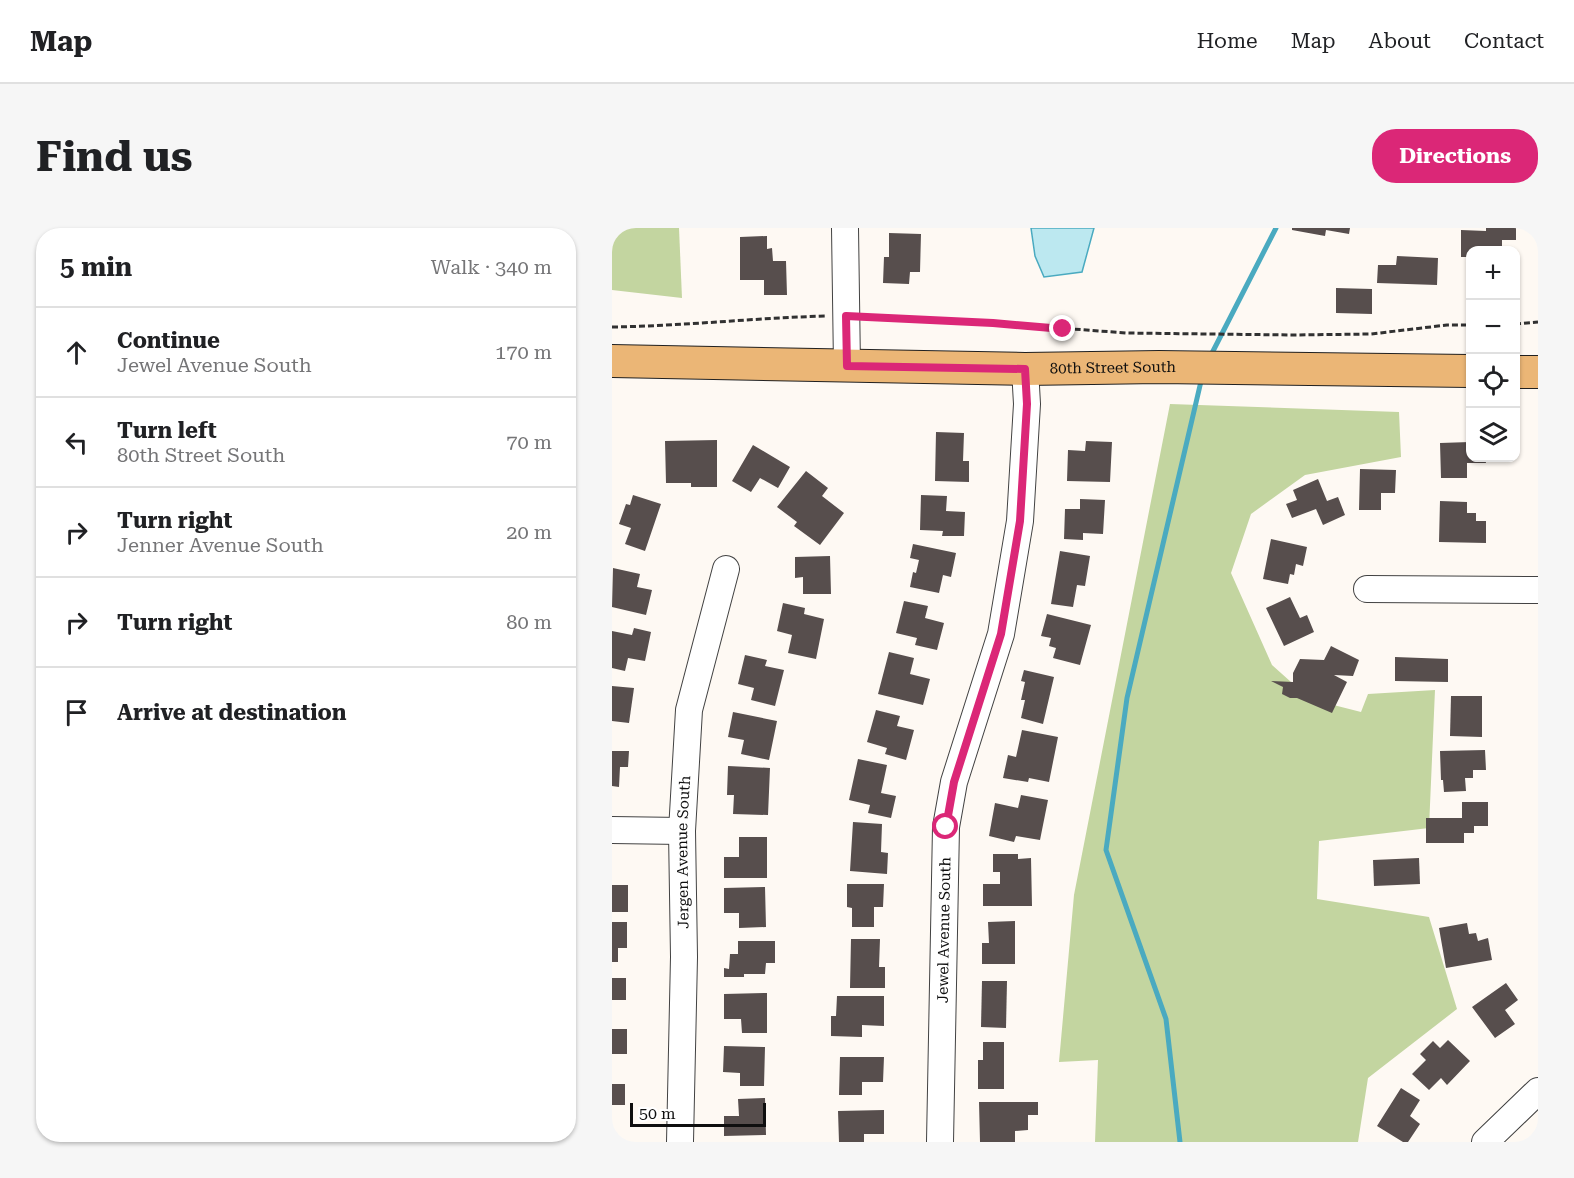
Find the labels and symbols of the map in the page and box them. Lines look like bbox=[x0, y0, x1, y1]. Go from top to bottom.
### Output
route end bbox=[1049, 315, 1075, 341]
street label: 80th Street South bbox=[1050, 358, 1176, 378]
street label: Jergen Avenue South bbox=[673, 775, 694, 929]
route start bbox=[932, 813, 958, 839]
street label: Jewel Avenue South bbox=[934, 857, 954, 1003]
scale bar bbox=[630, 1100, 766, 1128]

